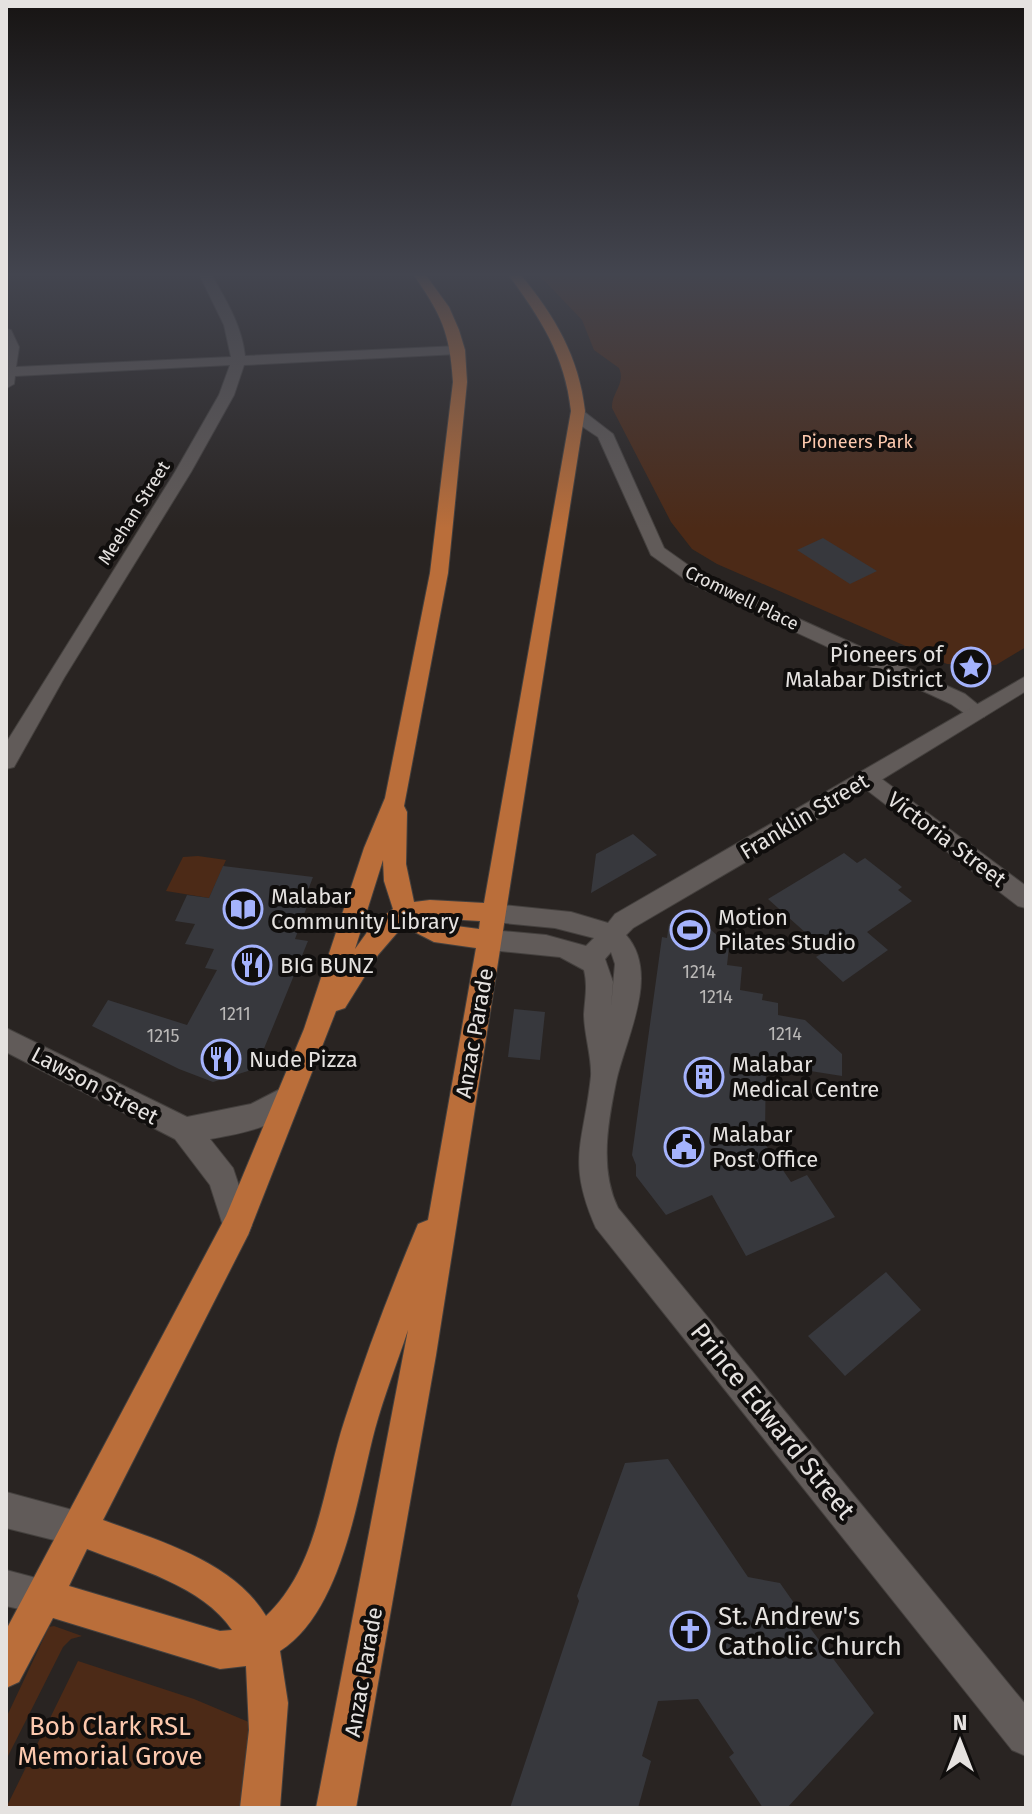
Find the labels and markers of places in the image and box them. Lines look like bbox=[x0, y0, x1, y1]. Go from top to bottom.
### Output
place label: Pioneers of Malabar District bbox=[785, 641, 945, 693]
place icon: Pioneers of Malabar District bbox=[950, 646, 992, 688]
place label: Malabar Community Library bbox=[271, 883, 459, 935]
library icon: Malabar Community Library bbox=[222, 888, 264, 930]
place label: Motion Pilates Studio bbox=[718, 904, 856, 956]
sports icon: Motion Pilates Studio bbox=[669, 909, 711, 951]
restaurant icon: BIG BUNZ bbox=[231, 944, 273, 986]
place label: BIG BUNZ bbox=[280, 952, 374, 979]
restaurant icon: Nude Pizza bbox=[200, 1038, 242, 1080]
place label: Nude Pizza bbox=[249, 1046, 358, 1073]
place label: Malabar Medical Centre bbox=[732, 1051, 879, 1103]
building icon: Malabar Medical Centre bbox=[683, 1056, 725, 1098]
place label: Malabar Post Office bbox=[712, 1121, 818, 1173]
public building icon: Malabar Post Office bbox=[663, 1126, 705, 1168]
place label: St. Andrew's Catholic Church bbox=[718, 1601, 902, 1662]
church icon: St. Andrew's Catholic Church bbox=[669, 1610, 711, 1652]

